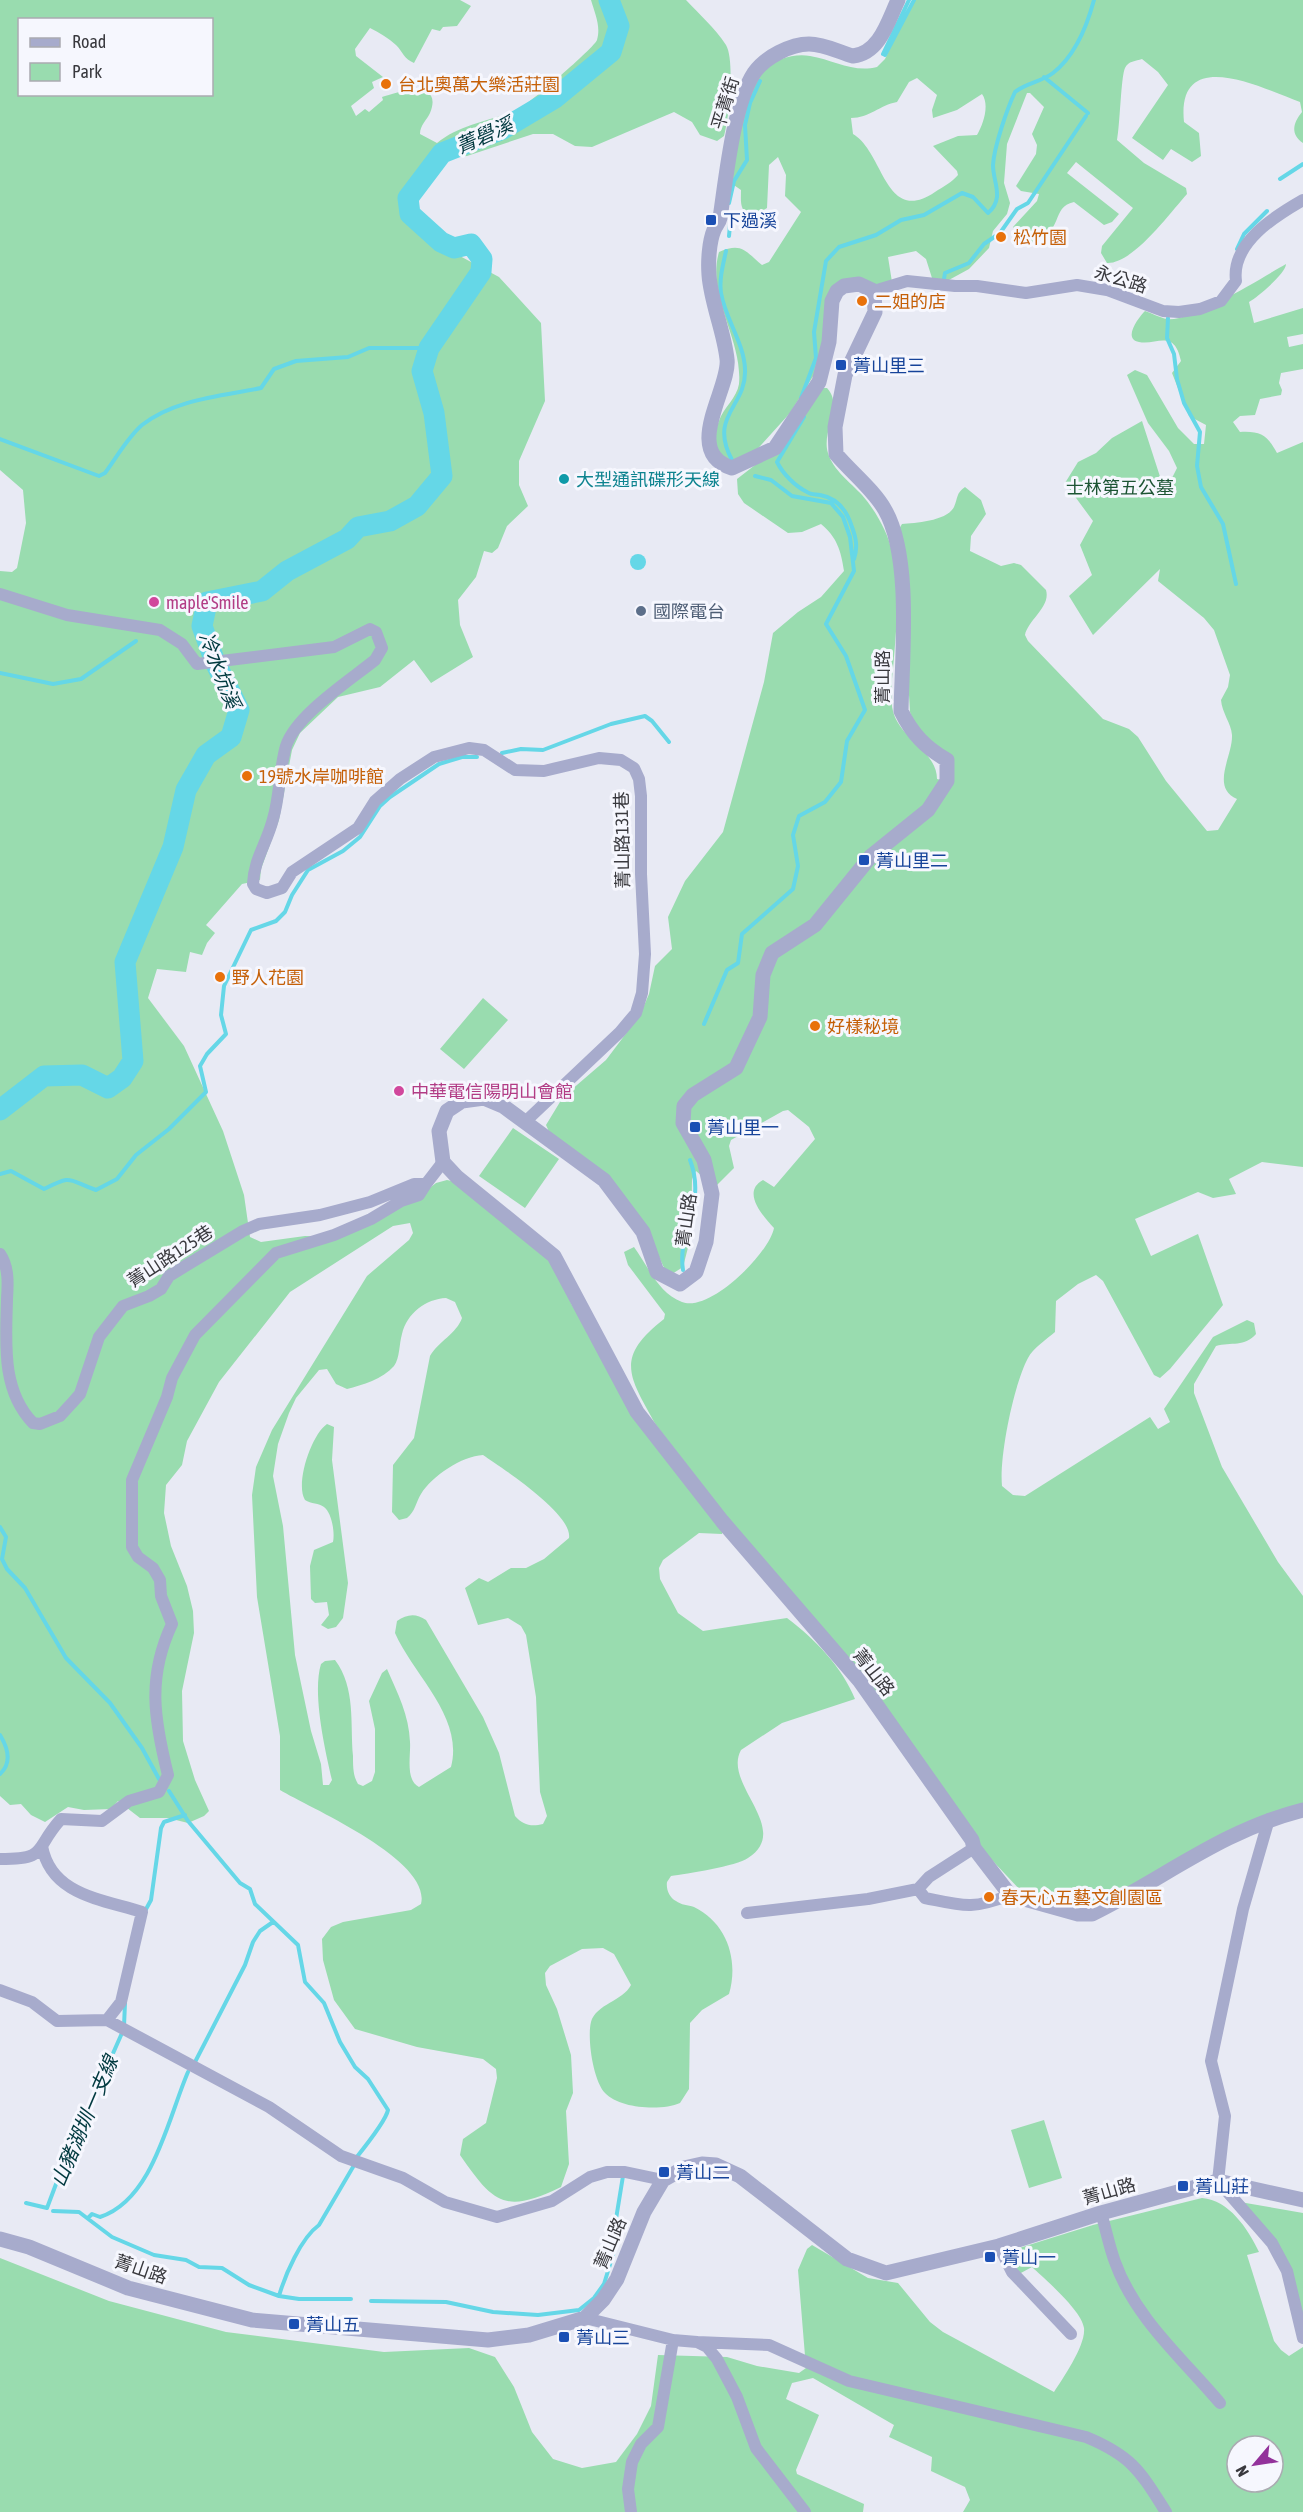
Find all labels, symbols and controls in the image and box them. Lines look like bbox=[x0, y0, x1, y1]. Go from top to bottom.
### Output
legend bbox=[18, 18, 213, 96]
text: Road bbox=[72, 31, 106, 52]
text: Park bbox=[72, 61, 102, 82]
place label: 台北奧萬大樂活莊園 bbox=[398, 74, 560, 95]
street label: 平菁街 bbox=[707, 74, 743, 132]
marker: 台北奧萬大樂活莊園 bbox=[379, 77, 393, 91]
water label: 菁礐溪 bbox=[452, 111, 519, 158]
place label: 下過溪 bbox=[723, 210, 777, 231]
marker: 下過溪 bbox=[704, 213, 718, 227]
place label: 松竹園 bbox=[1013, 227, 1067, 248]
marker: 松竹園 bbox=[994, 230, 1008, 244]
street label: 永公路 bbox=[1092, 261, 1150, 297]
place label: 二姐的店 bbox=[874, 291, 946, 312]
marker: 二姐的店 bbox=[855, 294, 869, 308]
place label: 菁山里三 bbox=[853, 355, 925, 376]
marker: 菁山里三 bbox=[834, 358, 848, 372]
place label: 大型通訊碟形天線 bbox=[576, 469, 720, 490]
marker: 大型通訊碟形天線 bbox=[557, 472, 571, 486]
park label: 士林第五公墓 bbox=[1066, 477, 1174, 498]
place label: maple'Smile bbox=[166, 592, 248, 613]
marker: maple'Smile bbox=[147, 595, 161, 609]
place label: 國際電台 bbox=[653, 601, 725, 622]
marker: 國際電台 bbox=[634, 604, 648, 618]
water label: 冷水坑溪 bbox=[195, 629, 246, 714]
street label: 菁山路 bbox=[872, 650, 893, 704]
place label: 19號水岸咖啡館 bbox=[259, 766, 384, 787]
marker: 19號水岸咖啡館 bbox=[240, 769, 254, 783]
street label: 菁山路131巷 bbox=[611, 791, 633, 889]
place label: 菁山里二 bbox=[876, 850, 948, 871]
marker: 菁山里二 bbox=[857, 853, 871, 867]
place label: 野人花園 bbox=[232, 967, 304, 988]
marker: 野人花園 bbox=[213, 970, 227, 984]
place label: 好樣秘境 bbox=[827, 1016, 899, 1037]
marker: 好樣秘境 bbox=[808, 1019, 822, 1033]
place label: 中華電信陽明山會館 bbox=[411, 1081, 573, 1102]
marker: 中華電信陽明山會館 bbox=[392, 1084, 406, 1098]
place label: 菁山里一 bbox=[707, 1117, 779, 1138]
marker: 菁山里一 bbox=[688, 1120, 702, 1134]
street label: 菁山路 bbox=[672, 1192, 700, 1248]
street label: 菁山路125巷 bbox=[123, 1221, 217, 1291]
street label: 菁山路 bbox=[849, 1644, 899, 1700]
place label: 春天心五藝文創園區 bbox=[1001, 1887, 1163, 1908]
marker: 春天心五藝文創園區 bbox=[982, 1890, 996, 1904]
water label: 山豬湖圳一支線 bbox=[46, 2050, 123, 2190]
place label: 菁山二 bbox=[676, 2162, 730, 2183]
marker: 菁山二 bbox=[657, 2165, 671, 2179]
street label: 菁山路 bbox=[1080, 2173, 1138, 2209]
place label: 菁山莊 bbox=[1195, 2176, 1249, 2197]
marker: 菁山莊 bbox=[1176, 2179, 1190, 2193]
street label: 菁山路 bbox=[590, 2214, 630, 2272]
place label: 菁山一 bbox=[1002, 2247, 1056, 2268]
street label: 菁山路 bbox=[112, 2250, 170, 2288]
marker: 菁山一 bbox=[983, 2250, 997, 2264]
place label: 菁山五 bbox=[306, 2314, 360, 2335]
marker: 菁山五 bbox=[287, 2317, 301, 2331]
place label: 菁山三 bbox=[576, 2327, 630, 2348]
marker: 菁山三 bbox=[557, 2330, 571, 2344]
north arrow bbox=[1225, 2434, 1285, 2494]
text: N bbox=[1232, 2463, 1252, 2480]

